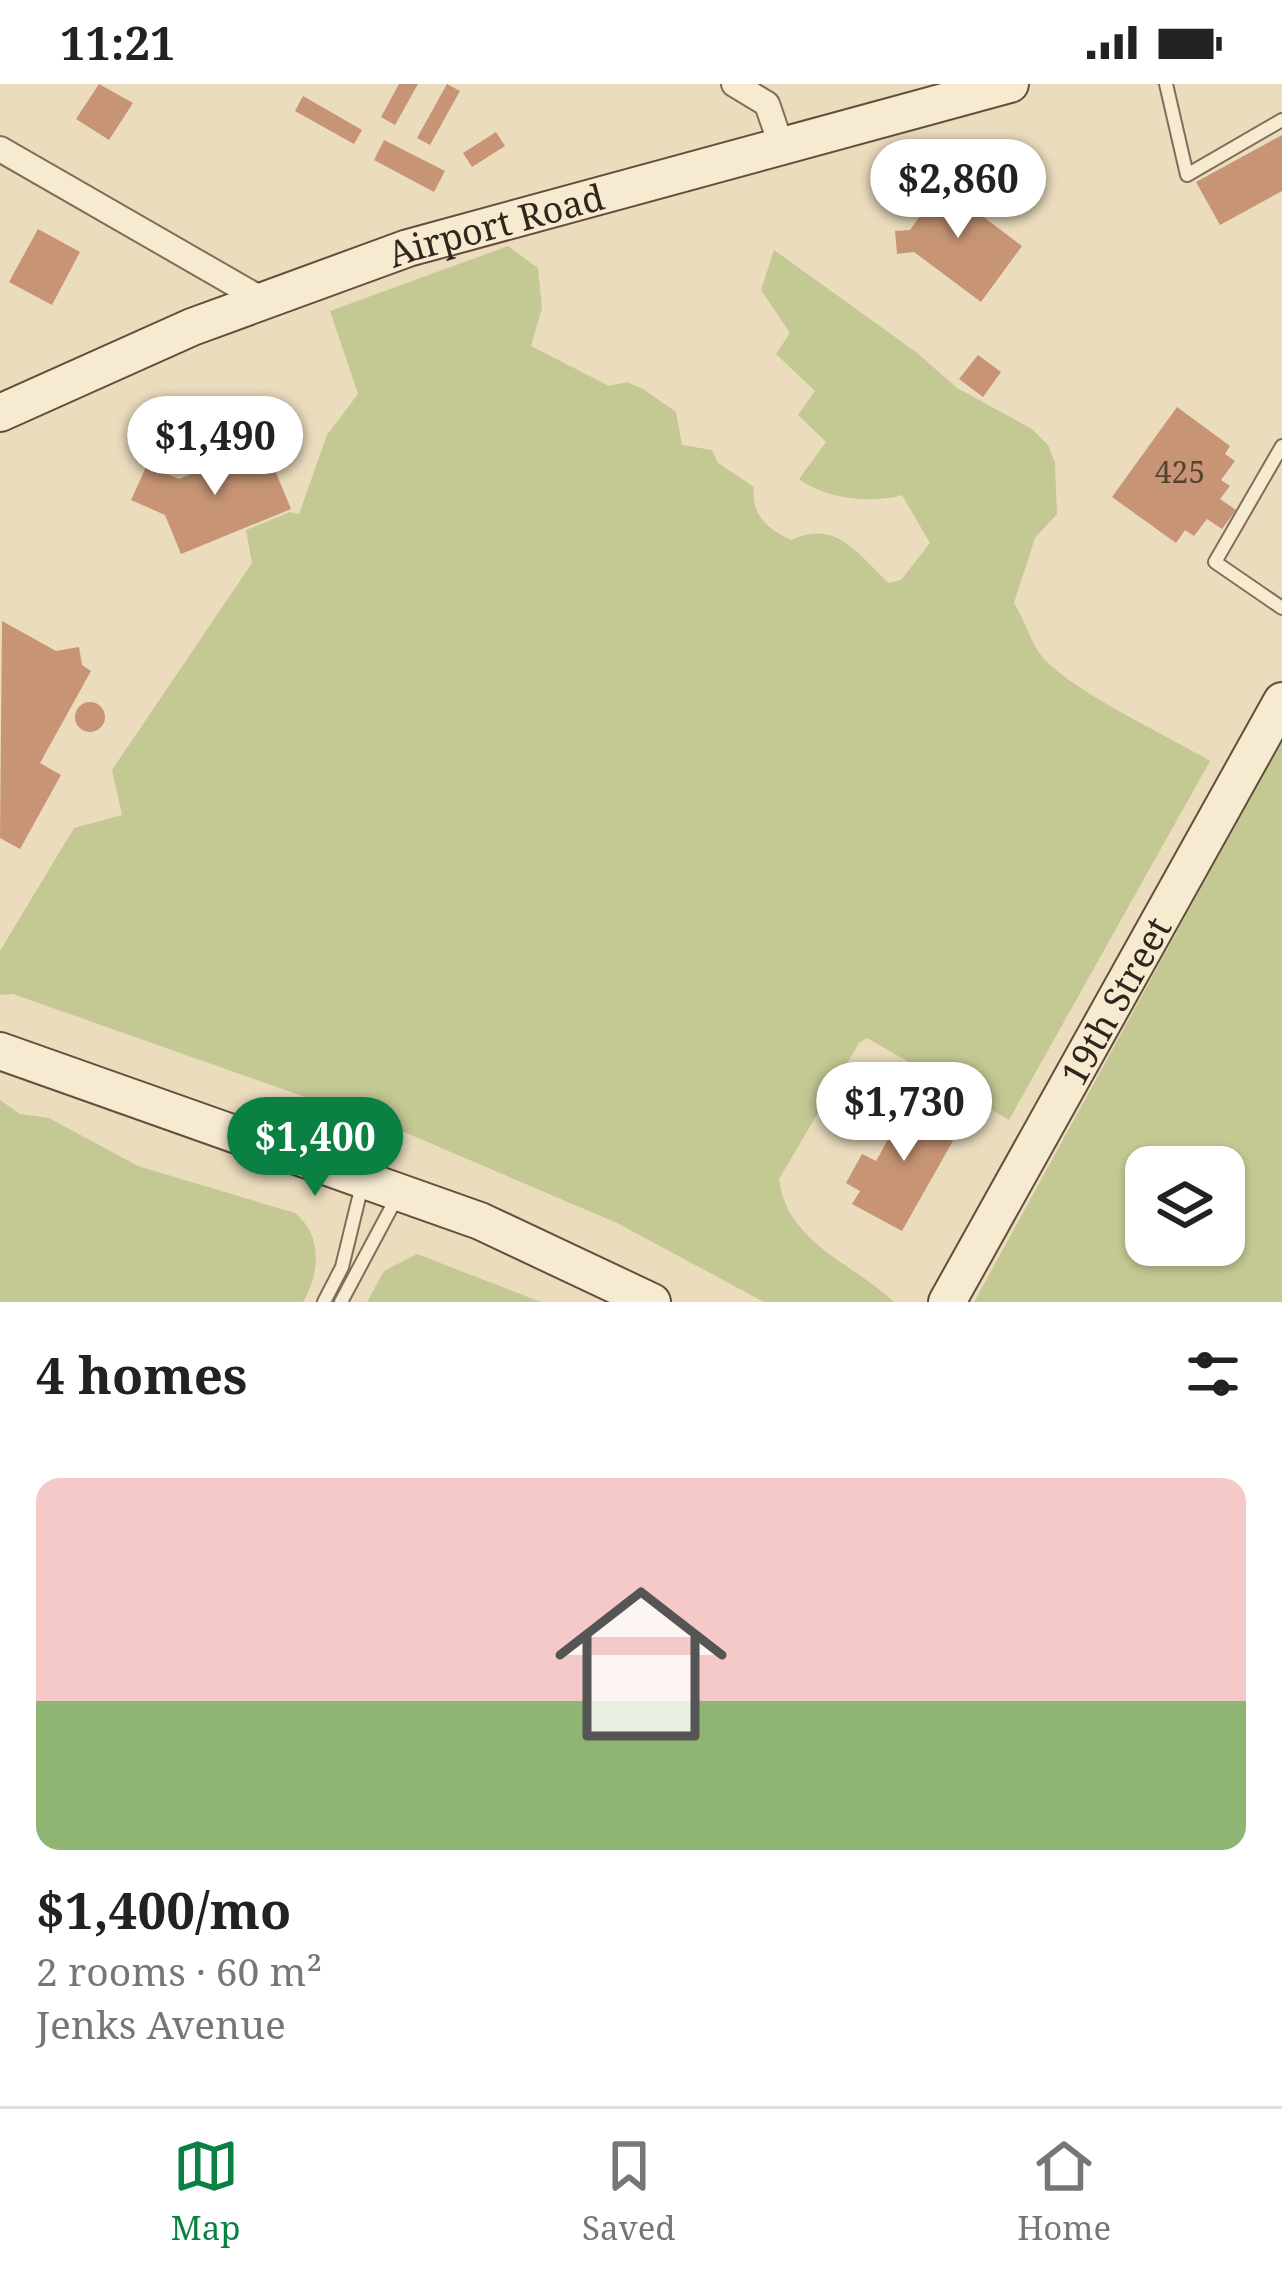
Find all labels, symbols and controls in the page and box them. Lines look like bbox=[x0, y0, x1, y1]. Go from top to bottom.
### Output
text: 11:21 bbox=[60, 12, 175, 73]
pin: $2,860 bbox=[860, 139, 1056, 241]
text: $2,860 bbox=[897, 151, 1019, 204]
street label: Airport Road bbox=[380, 171, 609, 278]
pin: $1,490 bbox=[117, 396, 313, 498]
text: $1,490 bbox=[154, 408, 276, 461]
house number: 425 bbox=[1155, 451, 1205, 492]
street label: 19th Street bbox=[1048, 908, 1182, 1094]
pin: $1,730 bbox=[806, 1062, 1002, 1164]
text: $1,730 bbox=[843, 1074, 965, 1127]
pin: $1,400 bbox=[217, 1097, 413, 1199]
text: $1,400 bbox=[254, 1109, 376, 1162]
map controls bbox=[1125, 1146, 1245, 1266]
button: layers bbox=[1125, 1146, 1245, 1266]
text: 4 homes bbox=[36, 1339, 247, 1409]
icon: filters bbox=[1180, 1341, 1246, 1407]
icon: home bbox=[533, 1556, 749, 1772]
text: $1,400/mo bbox=[36, 1874, 291, 1944]
text: 2 rooms · 60 m² bbox=[36, 1944, 322, 1997]
text: Jenks Avenue bbox=[36, 1997, 286, 2050]
tab: Map bbox=[171, 2133, 241, 2250]
tab: Saved bbox=[582, 2133, 676, 2250]
tab: Home bbox=[1017, 2133, 1111, 2250]

